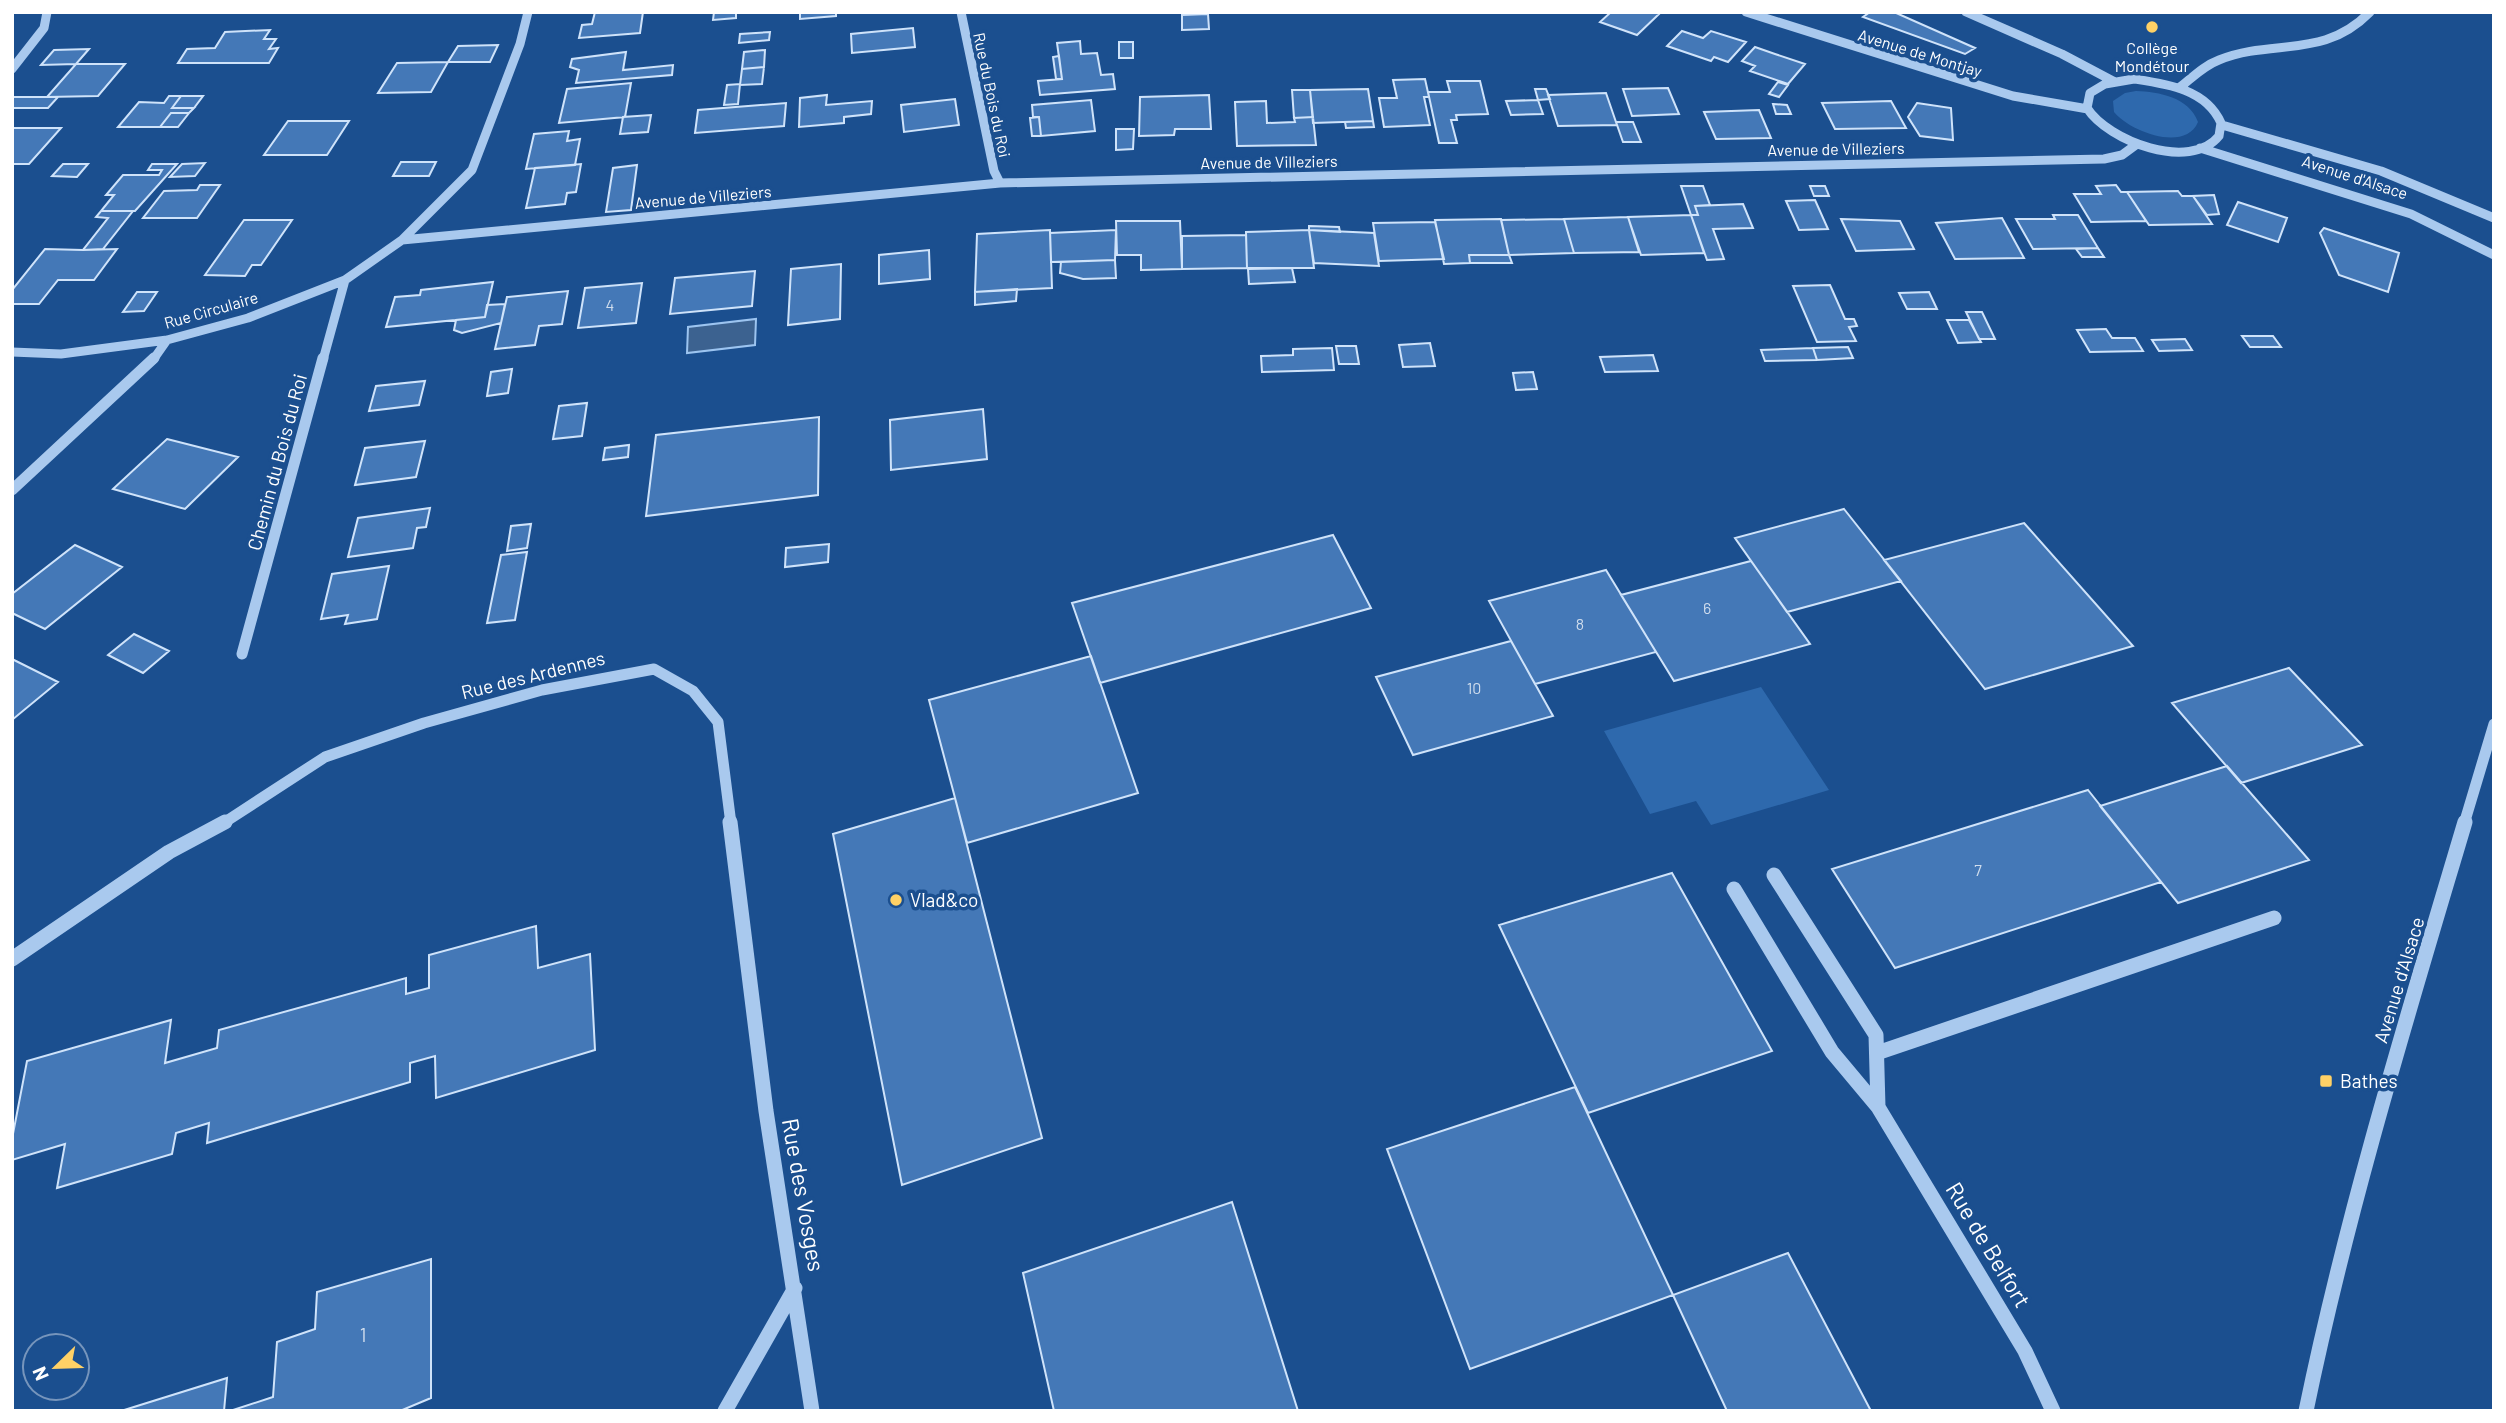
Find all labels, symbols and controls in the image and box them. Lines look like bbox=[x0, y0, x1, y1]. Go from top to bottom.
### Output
marker: Collège Mondétour bbox=[2144, 19, 2160, 35]
street label: Avenue de Montjay bbox=[1856, 25, 1985, 81]
street label: Rue du Bois du Roi bbox=[970, 31, 1015, 159]
place label: Collège Mondétour bbox=[2115, 38, 2189, 75]
street label: Avenue de Villeziers bbox=[1767, 138, 1905, 159]
street label: Avenue d'Alsace bbox=[2300, 150, 2410, 203]
street label: Avenue de Villeziers bbox=[1200, 151, 1338, 172]
street label: Avenue de Villeziers bbox=[634, 181, 772, 212]
street label: Rue Circulaire bbox=[162, 287, 260, 332]
house number: 4 bbox=[606, 295, 614, 314]
street label: Chemin du Bois du Roi bbox=[242, 371, 311, 553]
house number: 6 bbox=[1703, 598, 1711, 617]
house number: 8 bbox=[1576, 614, 1584, 633]
street label: Rue des Ardennes bbox=[459, 646, 607, 703]
house number: 10 bbox=[1467, 678, 1481, 697]
house number: 7 bbox=[1974, 860, 1982, 879]
place label: Vlad&co bbox=[910, 888, 978, 911]
marker: Vlad&co bbox=[888, 892, 904, 908]
street label: Avenue d'Alsace bbox=[2368, 914, 2429, 1046]
place label: Bathes bbox=[2340, 1069, 2398, 1092]
marker: Bathes bbox=[2318, 1073, 2334, 1089]
street label: Rue des Vosges bbox=[777, 1116, 831, 1274]
street label: Rue de Belfort bbox=[1940, 1177, 2037, 1312]
house number: 1 bbox=[360, 1323, 366, 1346]
north arrow bbox=[21, 1332, 91, 1402]
text: N bbox=[27, 1364, 53, 1384]

